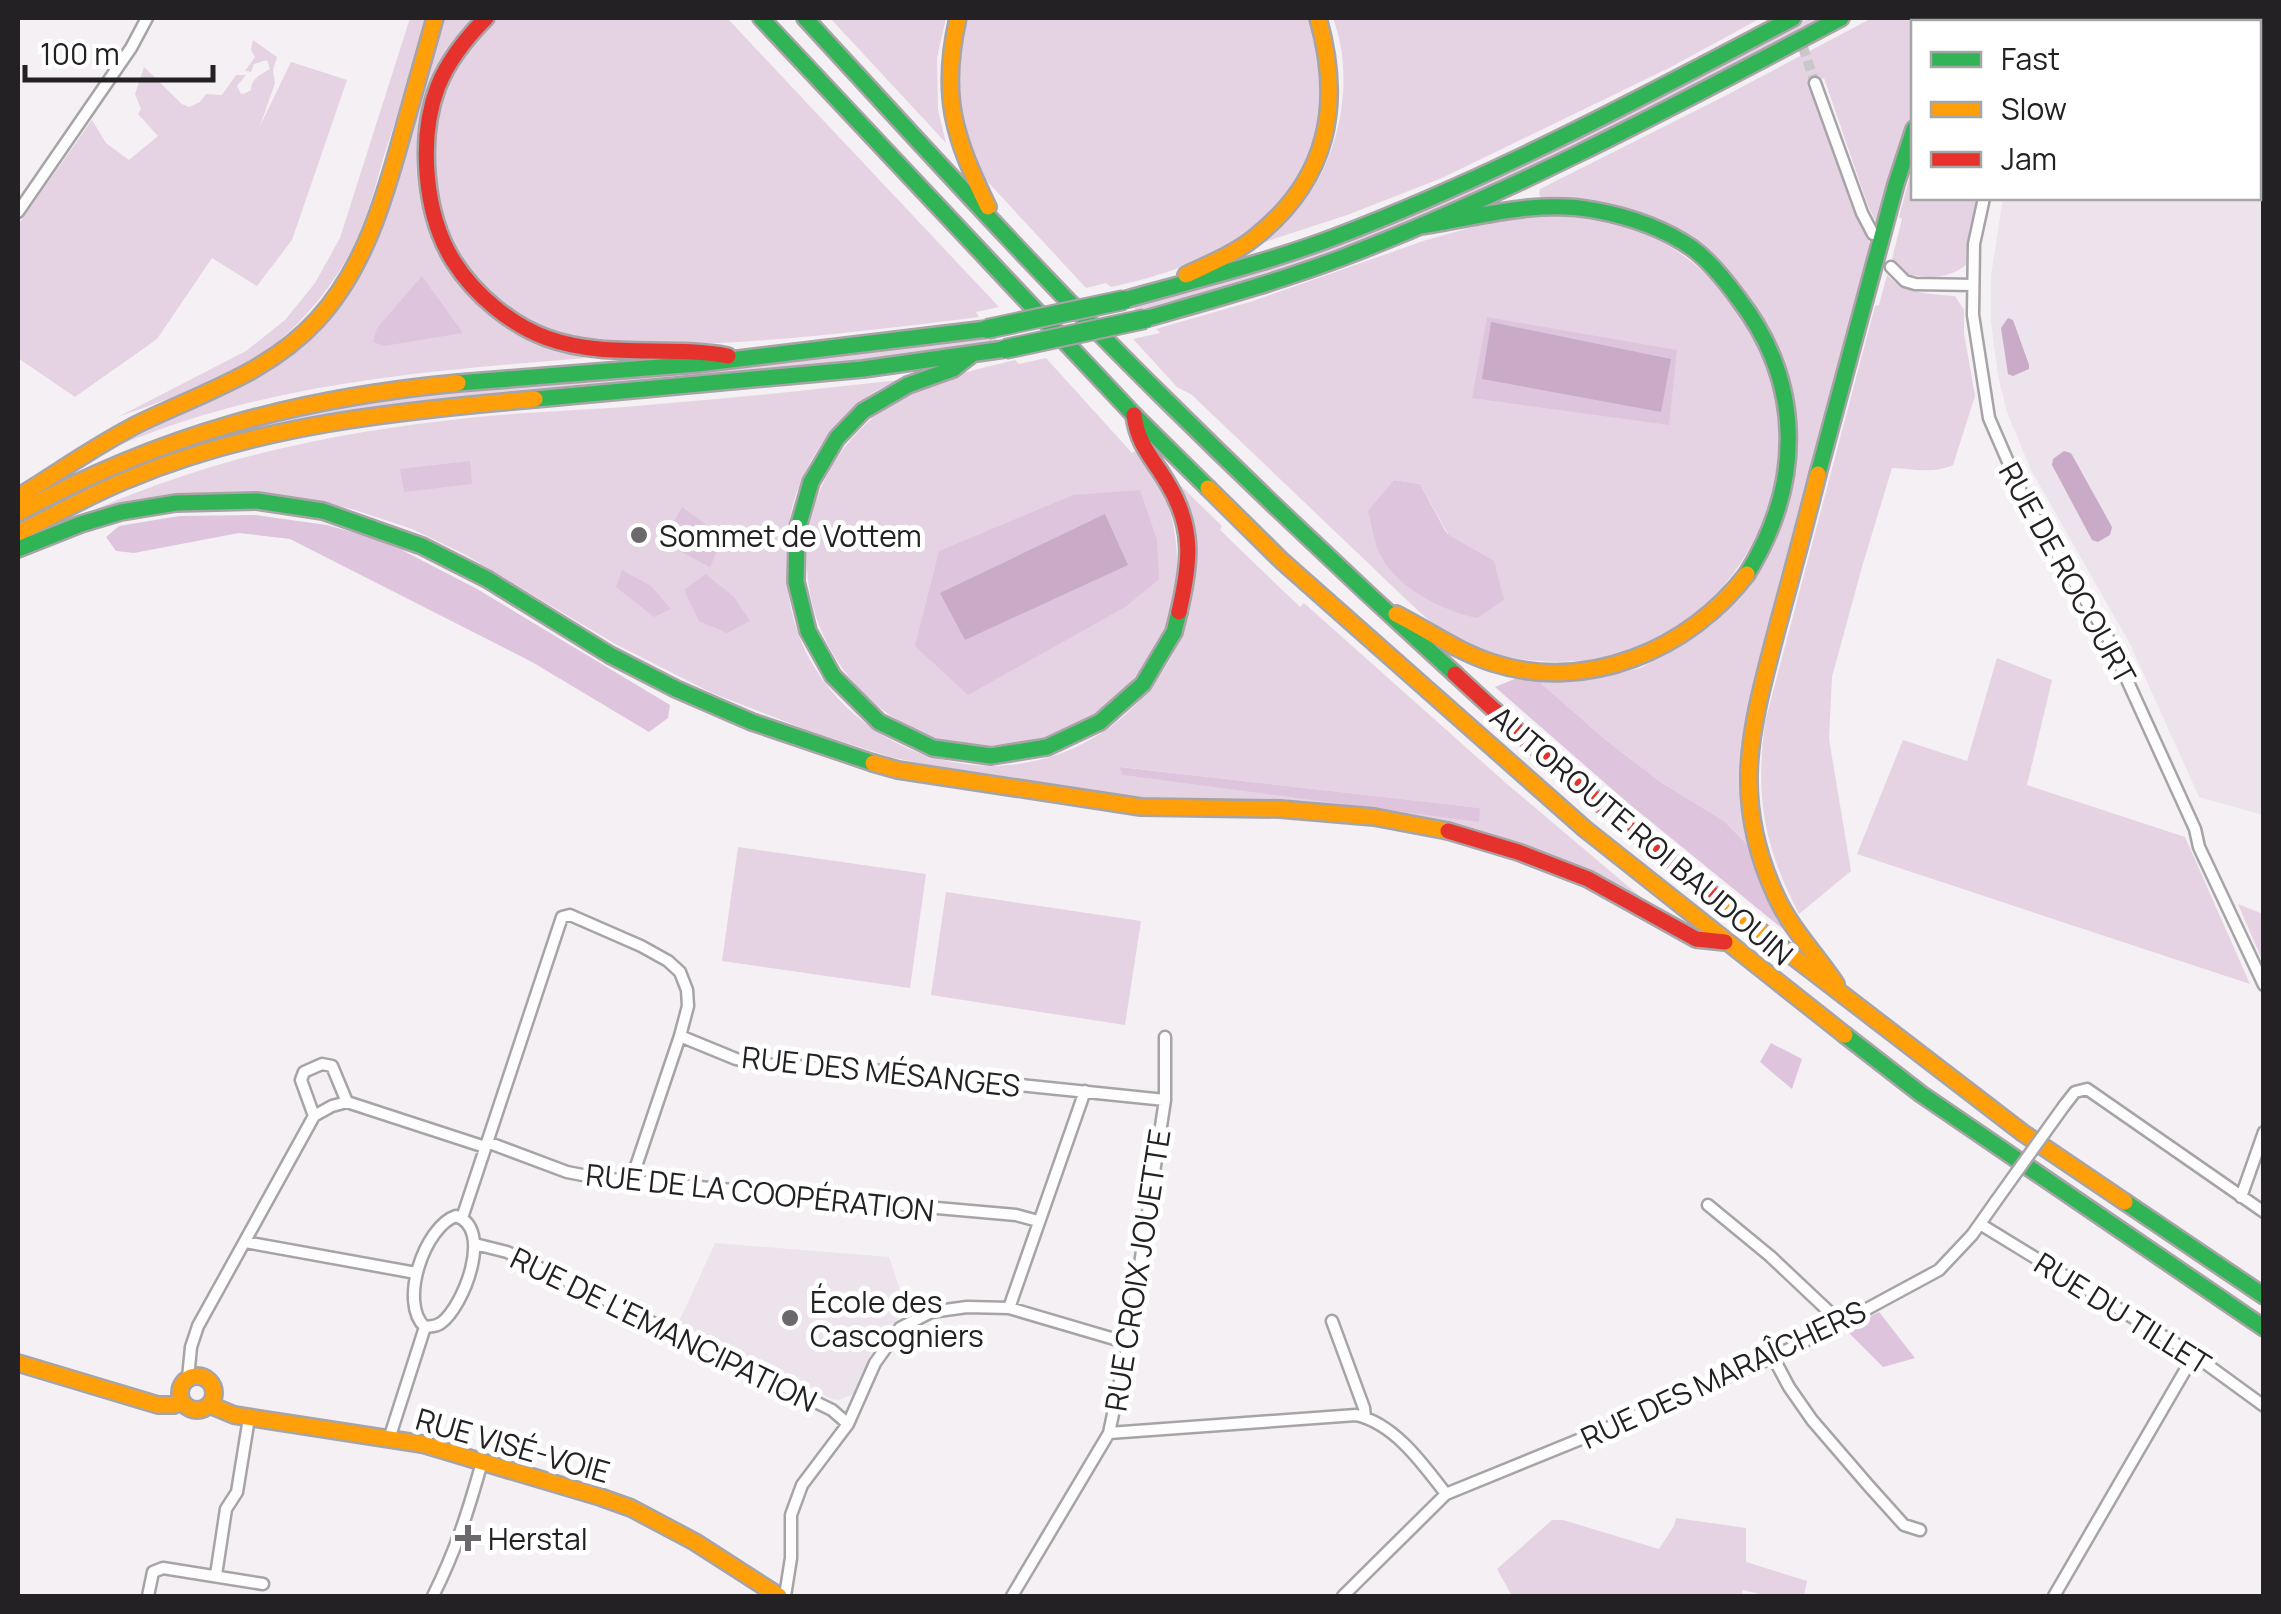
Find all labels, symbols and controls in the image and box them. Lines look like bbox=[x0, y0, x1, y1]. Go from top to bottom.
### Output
scale bar bbox=[25, 20, 212, 82]
legend bbox=[1911, 20, 2261, 200]
text: 100 m bbox=[40, 33, 120, 74]
text: Fast bbox=[2001, 38, 2060, 79]
text: Slow bbox=[2001, 88, 2067, 129]
text: Jam bbox=[2001, 138, 2057, 179]
street label: RUE DE ROCOURT bbox=[1990, 455, 2146, 691]
place label: Sommet de Vottem bbox=[659, 515, 922, 556]
marker: Sommet de Vottem bbox=[628, 524, 650, 546]
street label: AUTOROUTE ROI BAUDOUIN bbox=[1482, 696, 1802, 974]
street label: RUE DES MÉSANGES bbox=[740, 1036, 1022, 1106]
street label: RUE CROIX JOUETTE bbox=[1094, 1126, 1180, 1414]
street label: RUE DE LA COOPÉRATION bbox=[584, 1153, 936, 1231]
street label: RUE DE L'EMANCIPATION bbox=[504, 1237, 824, 1421]
street label: RUE DU TILLET bbox=[2027, 1242, 2219, 1384]
place label: École des Cascogniers bbox=[810, 1281, 984, 1356]
street label: RUE DES MARAÎCHERS bbox=[1574, 1290, 1872, 1458]
marker: École des Cascogniers bbox=[779, 1307, 801, 1329]
street label: RUE VISÉ-VOIE bbox=[411, 1398, 615, 1492]
place label: Herstal bbox=[488, 1518, 588, 1559]
marker: Herstal bbox=[457, 1527, 479, 1549]

